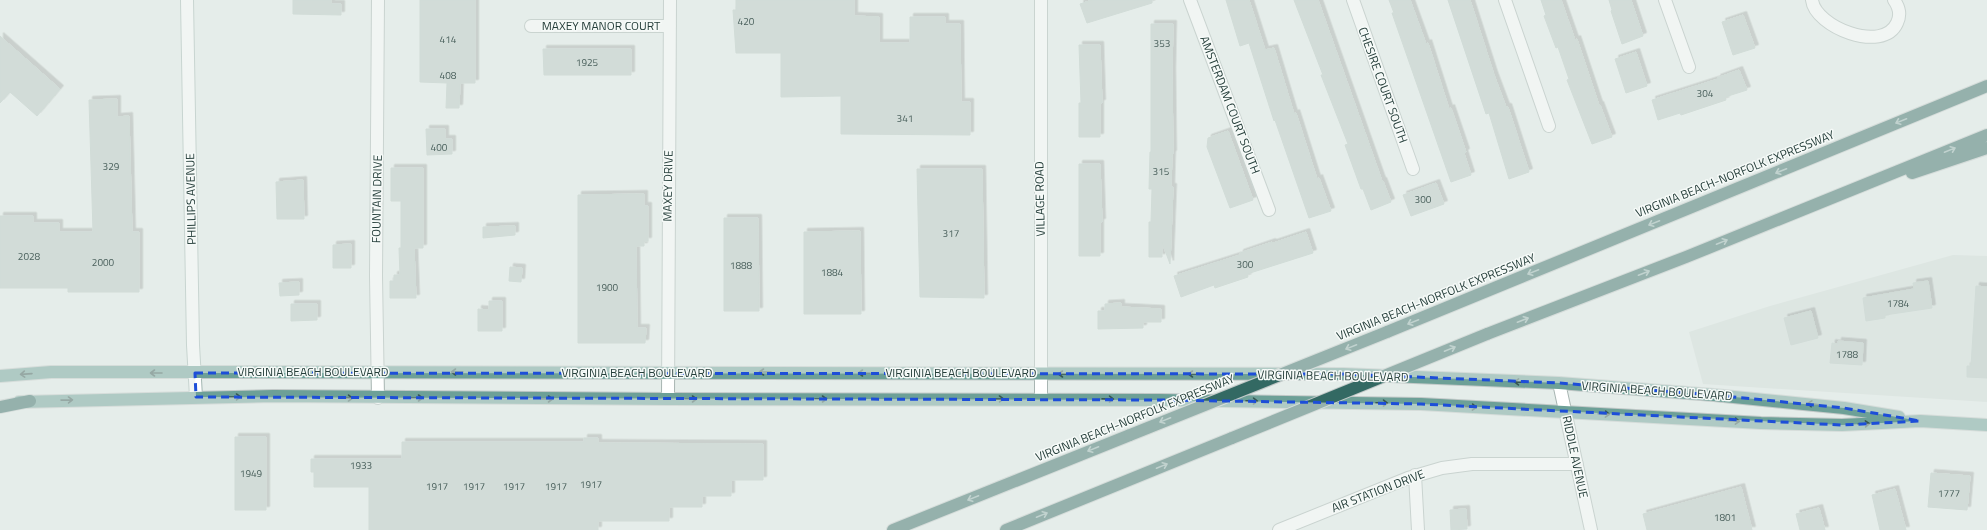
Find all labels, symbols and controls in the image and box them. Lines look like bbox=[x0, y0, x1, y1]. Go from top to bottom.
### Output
house number: 420 bbox=[738, 14, 755, 29]
street label: MAXEY MANOR COURT bbox=[542, 16, 661, 35]
street label: CHESIRE COURT SOUTH bbox=[1354, 24, 1413, 145]
house number: 414 bbox=[440, 32, 457, 47]
street label: AMSTERDAM COURT SOUTH bbox=[1195, 33, 1266, 177]
house number: 353 bbox=[1154, 36, 1170, 51]
house number: 1925 bbox=[576, 55, 599, 70]
house number: 408 bbox=[440, 68, 457, 83]
house number: 304 bbox=[1697, 86, 1714, 101]
house number: 341 bbox=[897, 111, 913, 126]
one-way arrow bbox=[1896, 118, 1908, 126]
street label: VIRGINIA BEACH-NORFOLK EXPRESSWAY bbox=[1632, 125, 1838, 222]
house number: 400 bbox=[431, 140, 448, 155]
one-way arrow bbox=[1944, 145, 1956, 153]
street label: MAXEY DRIVE bbox=[657, 150, 678, 222]
street label: PHILLIPS AVENUE bbox=[180, 153, 201, 245]
street label: FOUNTAIN DRIVE bbox=[366, 154, 387, 243]
house number: 329 bbox=[103, 159, 120, 174]
street label: VILLAGE ROAD bbox=[1029, 161, 1050, 237]
house number: 315 bbox=[1153, 164, 1170, 179]
one-way arrow bbox=[1776, 167, 1788, 175]
house number: 300 bbox=[1415, 192, 1432, 207]
one-way arrow bbox=[1648, 220, 1660, 227]
house number: 317 bbox=[943, 226, 959, 241]
one-way arrow bbox=[1715, 238, 1727, 246]
street label: VIRGINIA BEACH-NORFOLK EXPRESSWAY bbox=[1333, 248, 1539, 345]
house number: 2028 bbox=[18, 249, 41, 264]
house number: 2000 bbox=[92, 255, 115, 270]
house number: 300 bbox=[1237, 257, 1254, 272]
house number: 1888 bbox=[730, 258, 753, 273]
house number: 1884 bbox=[821, 265, 844, 280]
one-way arrow bbox=[1528, 269, 1540, 277]
one-way arrow bbox=[1638, 269, 1650, 276]
house number: 1900 bbox=[596, 280, 619, 295]
house number: 1784 bbox=[1887, 296, 1910, 311]
one-way arrow bbox=[1517, 316, 1529, 324]
one-way arrow bbox=[1408, 318, 1420, 326]
one-way arrow bbox=[1346, 343, 1358, 351]
one-way arrow bbox=[1444, 345, 1456, 353]
house number: 1788 bbox=[1836, 347, 1859, 362]
street label: VIRGINIA BEACH BOULEVARD bbox=[237, 362, 389, 381]
street label: VIRGINIA BEACH BOULEVARD bbox=[561, 363, 713, 382]
street label: VIRGINIA BEACH BOULEVARD bbox=[885, 363, 1037, 382]
street label: VIRGINIA BEACH BOULEVARD bbox=[1257, 365, 1409, 386]
one-way arrow bbox=[451, 368, 464, 376]
one-way arrow bbox=[759, 368, 772, 376]
one-way arrow bbox=[150, 369, 163, 377]
one-way arrow bbox=[858, 369, 871, 377]
street label: VIRGINIA BEACH-NORFOLK EXPRESSWAY bbox=[1032, 369, 1238, 466]
one-way arrow bbox=[1058, 370, 1071, 378]
one-way arrow bbox=[1188, 370, 1201, 378]
one-way arrow bbox=[20, 371, 33, 378]
street label: VIRGINIA BEACH BOULEVARD bbox=[1581, 376, 1733, 405]
one-way arrow bbox=[1514, 378, 1527, 385]
one-way arrow bbox=[228, 393, 241, 401]
one-way arrow bbox=[340, 394, 353, 402]
one-way arrow bbox=[410, 394, 423, 402]
one-way arrow bbox=[540, 395, 553, 403]
one-way arrow bbox=[684, 395, 697, 403]
one-way arrow bbox=[814, 395, 827, 403]
one-way arrow bbox=[991, 395, 1004, 403]
one-way arrow bbox=[1101, 395, 1114, 403]
one-way arrow bbox=[60, 397, 73, 404]
one-way arrow bbox=[1245, 397, 1258, 405]
one-way arrow bbox=[1375, 399, 1388, 407]
one-way arrow bbox=[1807, 401, 1820, 408]
one-way arrow bbox=[1464, 403, 1477, 410]
one-way arrow bbox=[1597, 410, 1610, 417]
street label: RIDDLE AVENUE bbox=[1557, 414, 1594, 500]
one-way arrow bbox=[1160, 417, 1172, 425]
one-way arrow bbox=[1727, 418, 1740, 425]
one-way arrow bbox=[1857, 420, 1870, 428]
one-way arrow bbox=[1088, 446, 1100, 453]
house number: 1933 bbox=[350, 458, 372, 473]
one-way arrow bbox=[1156, 462, 1168, 470]
street label: AIR STATION DRIVE bbox=[1328, 464, 1428, 517]
house number: 1949 bbox=[240, 466, 263, 481]
house number: 1917 bbox=[580, 477, 602, 492]
house number: 1917 bbox=[426, 479, 448, 494]
house number: 1917 bbox=[463, 479, 485, 494]
house number: 1917 bbox=[503, 479, 525, 494]
house number: 1917 bbox=[545, 479, 567, 494]
house number: 1777 bbox=[1938, 486, 1960, 501]
one-way arrow bbox=[967, 494, 979, 502]
house number: 1801 bbox=[1714, 510, 1736, 525]
one-way arrow bbox=[1035, 511, 1047, 519]

